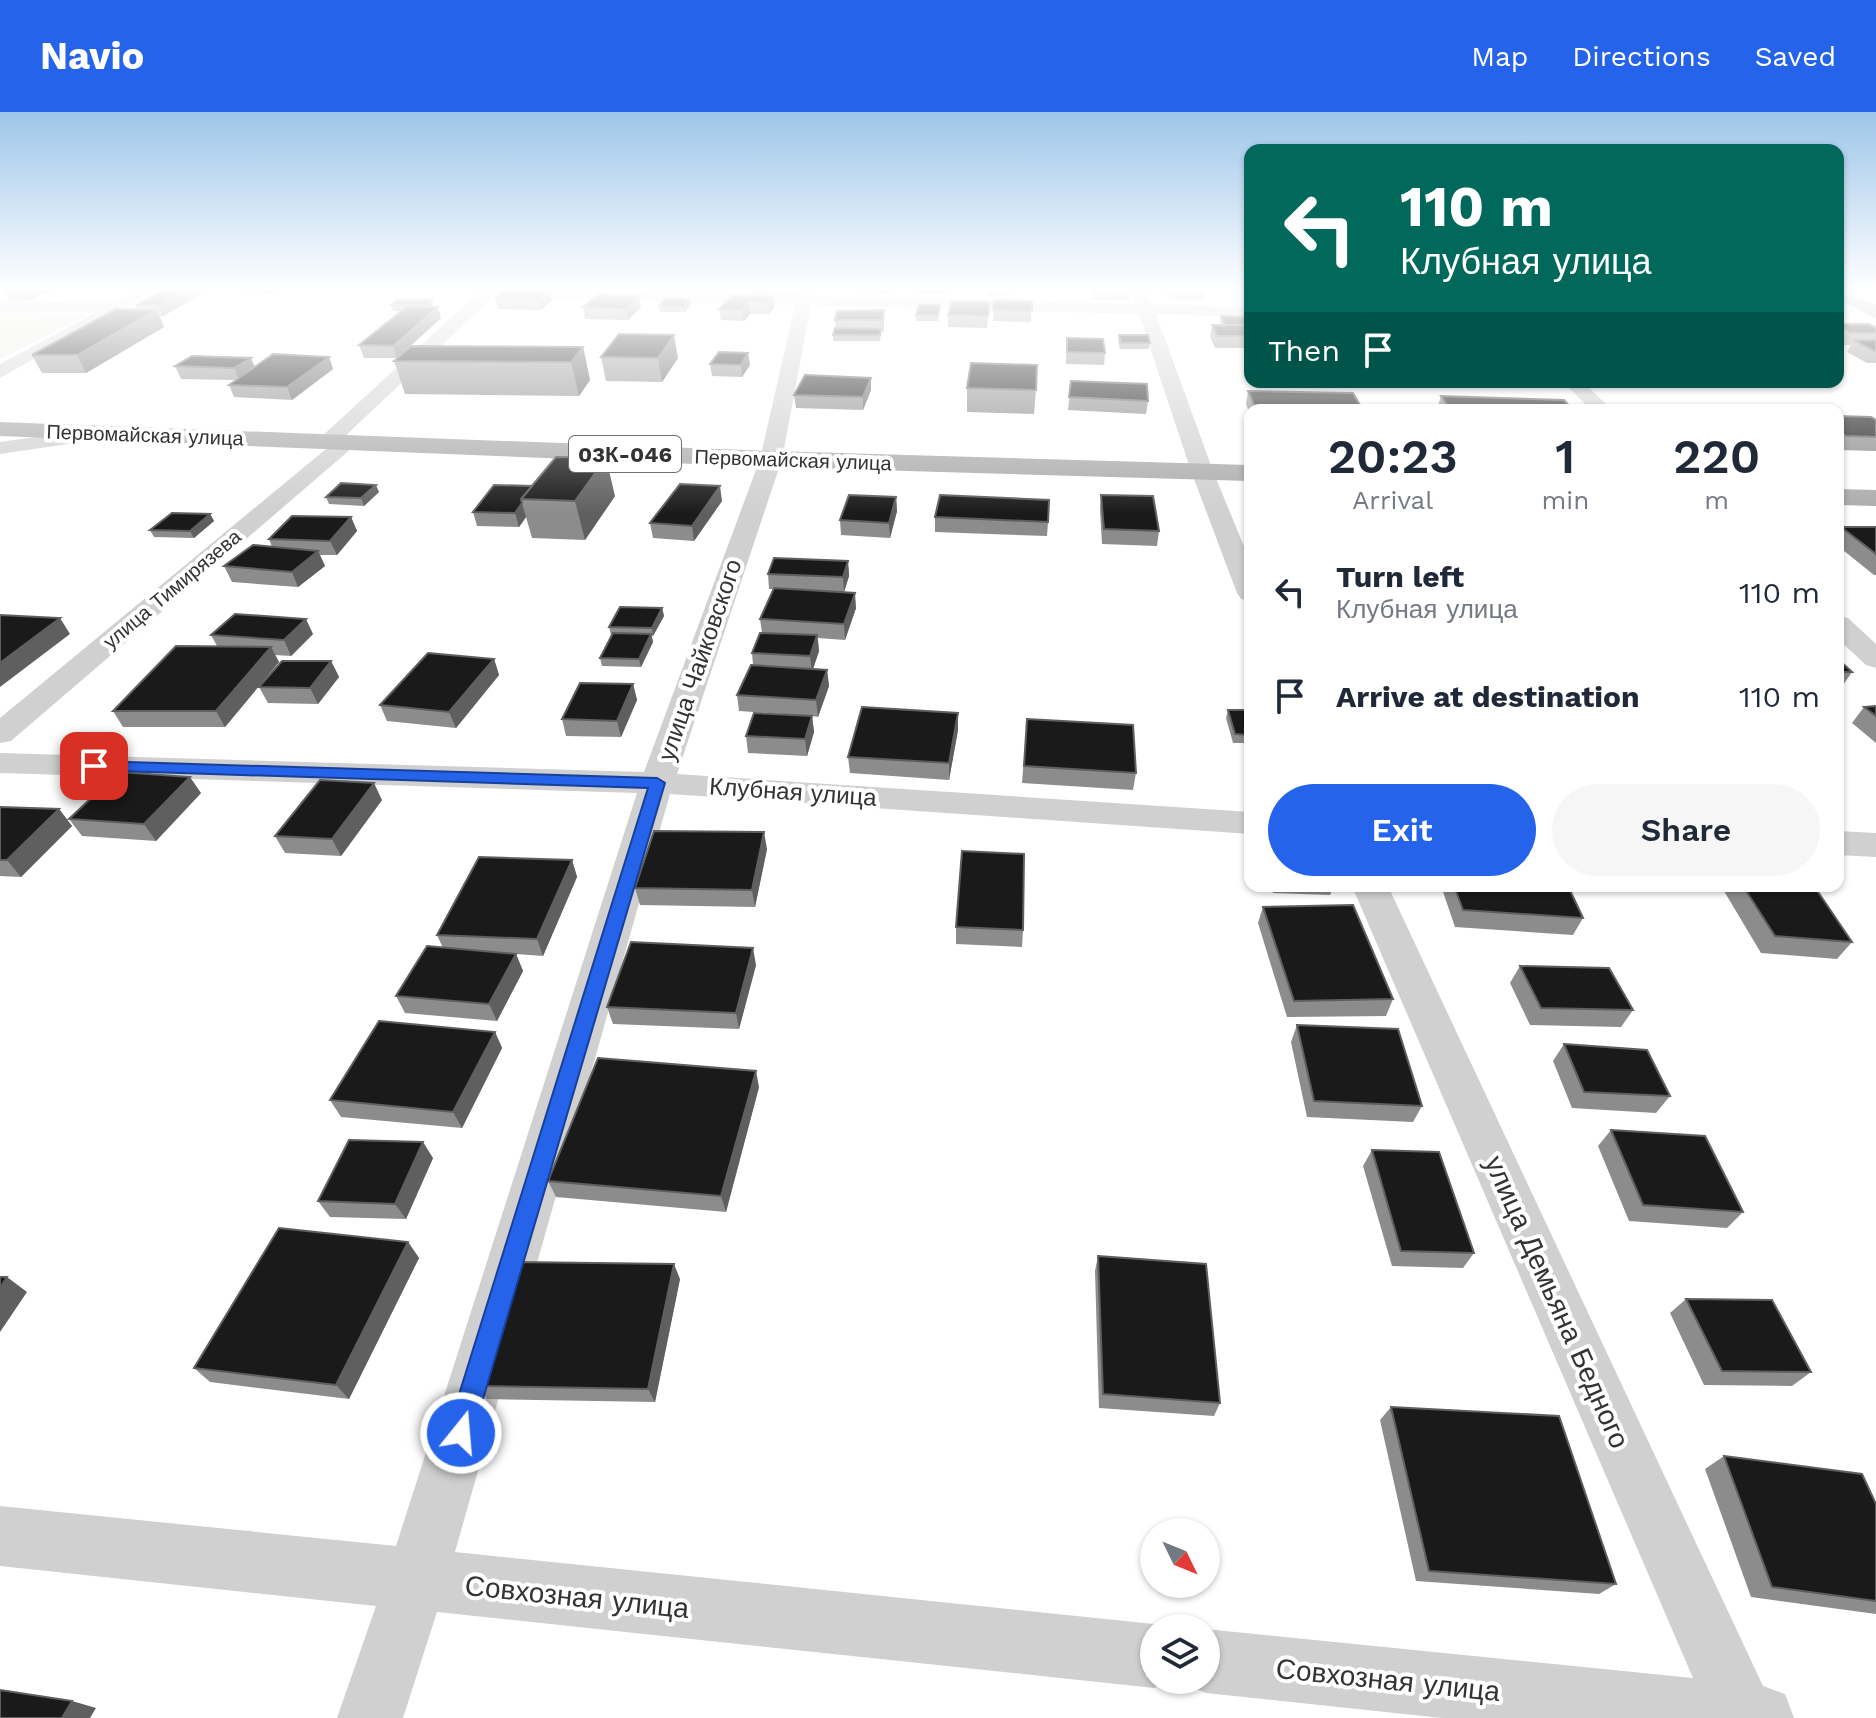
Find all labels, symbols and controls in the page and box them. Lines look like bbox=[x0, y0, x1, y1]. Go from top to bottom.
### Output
text: Navio bbox=[40, 34, 144, 78]
text: Map bbox=[1471, 40, 1528, 73]
text: Directions bbox=[1572, 40, 1711, 73]
text: Saved bbox=[1755, 40, 1836, 73]
text: 110 m bbox=[1400, 174, 1553, 240]
icon: left bbox=[1268, 176, 1372, 280]
text: Клубная улица bbox=[1400, 241, 1652, 283]
icon: arrive bbox=[1356, 328, 1400, 372]
text: Then bbox=[1268, 333, 1340, 368]
street label: Первомайская улица bbox=[46, 420, 245, 450]
text: 20:23 bbox=[1328, 428, 1458, 485]
text: 1 bbox=[1555, 428, 1575, 485]
text: 220 bbox=[1673, 428, 1760, 485]
road number: 03К-046 bbox=[569, 436, 681, 472]
street label: Первомайская улица bbox=[694, 445, 893, 475]
text: Arrival bbox=[1352, 485, 1433, 515]
text: min bbox=[1541, 485, 1589, 515]
text: m bbox=[1704, 485, 1729, 515]
street label: улица Тимирязева bbox=[98, 524, 246, 654]
street label: улица Чайковского bbox=[652, 556, 748, 764]
text: Turn left bbox=[1336, 559, 1464, 594]
icon: left bbox=[1268, 570, 1312, 614]
text: 110 m bbox=[1739, 575, 1820, 610]
text: Клубная улица bbox=[1336, 594, 1518, 624]
icon: arrive bbox=[1268, 674, 1312, 718]
text: Arrive at destination bbox=[1336, 679, 1640, 714]
text: 110 m bbox=[1739, 679, 1820, 714]
pin bbox=[60, 732, 128, 800]
icon: arrive bbox=[72, 744, 116, 788]
street label: Клубная улица bbox=[708, 772, 878, 812]
button: Exit bbox=[1268, 784, 1536, 876]
button: Share bbox=[1552, 784, 1820, 876]
street label: улица Демьяна Бедного bbox=[1478, 1151, 1636, 1453]
position arrow bbox=[419, 1391, 503, 1475]
north arrow bbox=[1140, 1518, 1220, 1598]
map controls bbox=[1140, 1518, 1220, 1694]
street label: Совхозная улица bbox=[463, 1569, 691, 1625]
button: layers bbox=[1140, 1614, 1220, 1694]
street label: Совхозная улица bbox=[1274, 1652, 1502, 1708]

